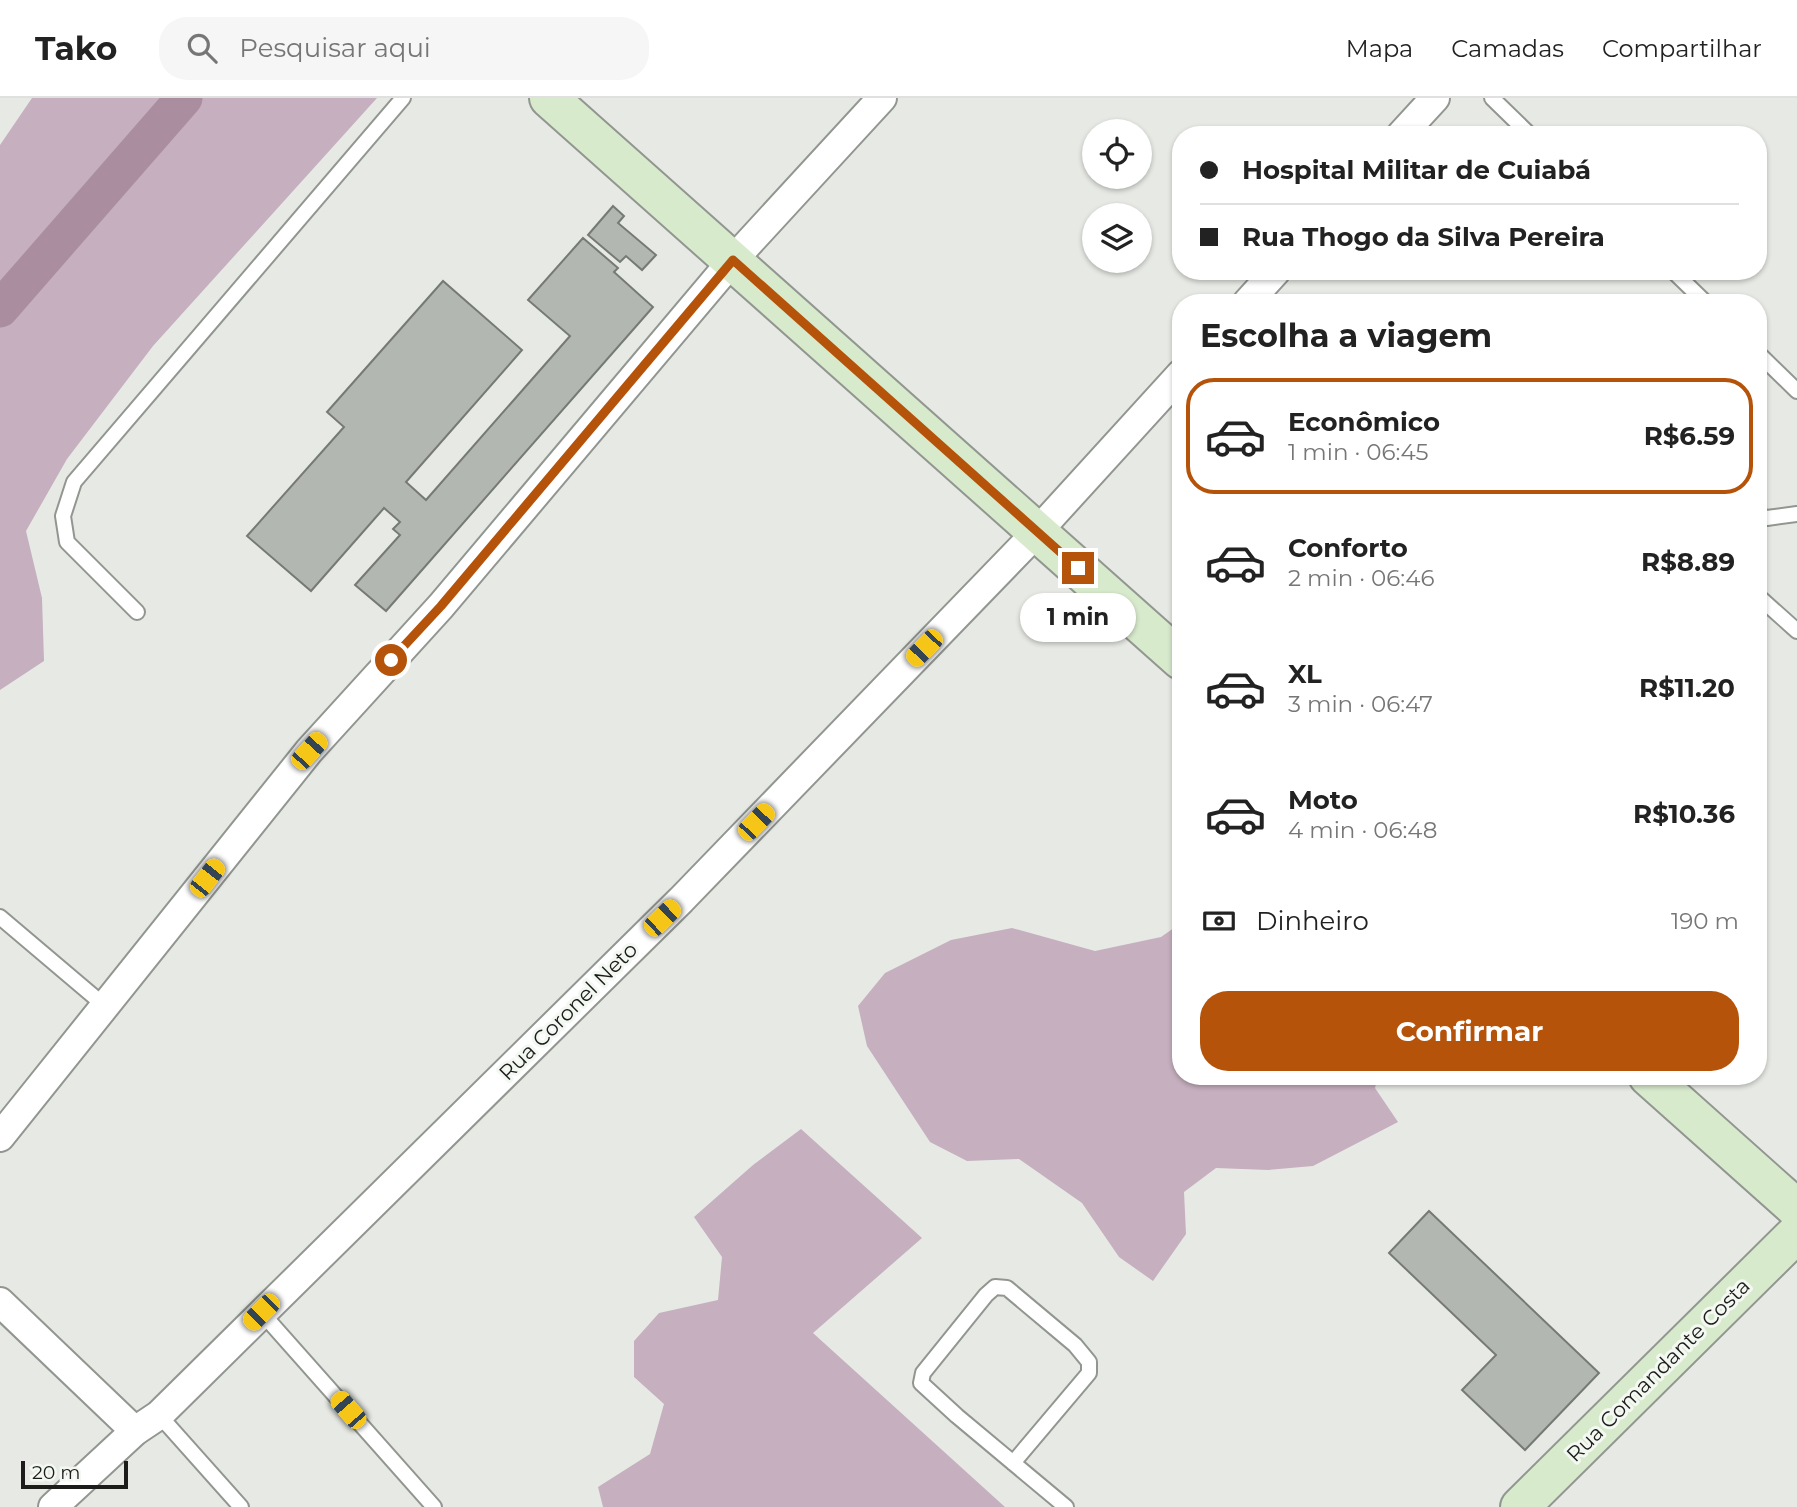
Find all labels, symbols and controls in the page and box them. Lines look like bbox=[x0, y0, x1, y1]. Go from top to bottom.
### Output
search box bbox=[159, 17, 649, 80]
text: Tako bbox=[35, 28, 117, 68]
icon: search bbox=[183, 29, 221, 67]
text: Pesquisar aqui bbox=[239, 32, 431, 64]
text: Mapa bbox=[1346, 34, 1413, 63]
text: Camadas bbox=[1451, 34, 1564, 63]
text: Compartilhar bbox=[1602, 34, 1762, 63]
map controls bbox=[1082, 119, 1152, 273]
button: locate bbox=[1082, 119, 1152, 189]
text: Hospital Militar de Cuiabá bbox=[1242, 154, 1591, 186]
button: layers bbox=[1082, 203, 1152, 273]
text: Rua Thogo da Silva Pereira bbox=[1242, 221, 1605, 253]
text: Escolha a viagem bbox=[1200, 316, 1492, 355]
icon: car bbox=[1204, 405, 1267, 468]
text: Econômico bbox=[1288, 406, 1440, 438]
text: R$6.59 bbox=[1644, 420, 1735, 452]
text: 1 min · 06:45 bbox=[1288, 438, 1429, 466]
icon: car bbox=[1204, 531, 1267, 594]
text: Conforto bbox=[1288, 532, 1408, 564]
text: R$8.89 bbox=[1641, 546, 1735, 578]
route end bbox=[1062, 552, 1094, 584]
text: 2 min · 06:46 bbox=[1288, 564, 1434, 592]
callout: 1 min bbox=[1020, 592, 1136, 642]
text: 1 min bbox=[1047, 603, 1109, 631]
car bbox=[902, 626, 947, 670]
route start bbox=[375, 644, 407, 676]
icon: car bbox=[1204, 657, 1267, 720]
text: XL bbox=[1288, 658, 1322, 690]
text: R$11.20 bbox=[1639, 672, 1735, 704]
text: 3 min · 06:47 bbox=[1288, 690, 1433, 718]
car bbox=[288, 728, 331, 774]
icon: car bbox=[1204, 783, 1267, 846]
text: Moto bbox=[1288, 784, 1358, 816]
text: R$10.36 bbox=[1633, 798, 1735, 830]
car bbox=[734, 800, 779, 844]
text: 4 min · 06:48 bbox=[1288, 816, 1437, 844]
car bbox=[186, 855, 229, 901]
car bbox=[640, 896, 685, 940]
icon: cash bbox=[1200, 902, 1238, 940]
text: Dinheiro bbox=[1256, 905, 1369, 937]
text: 190 m bbox=[1671, 907, 1739, 935]
street label: Rua Coronel Neto bbox=[494, 937, 642, 1085]
button: Confirmar bbox=[1200, 991, 1739, 1071]
street label: Rua Comandante Costa bbox=[1561, 1273, 1755, 1467]
car bbox=[239, 1290, 284, 1334]
car bbox=[327, 1387, 370, 1433]
scale bar bbox=[21, 1458, 128, 1490]
text: 20 m bbox=[32, 1461, 80, 1484]

